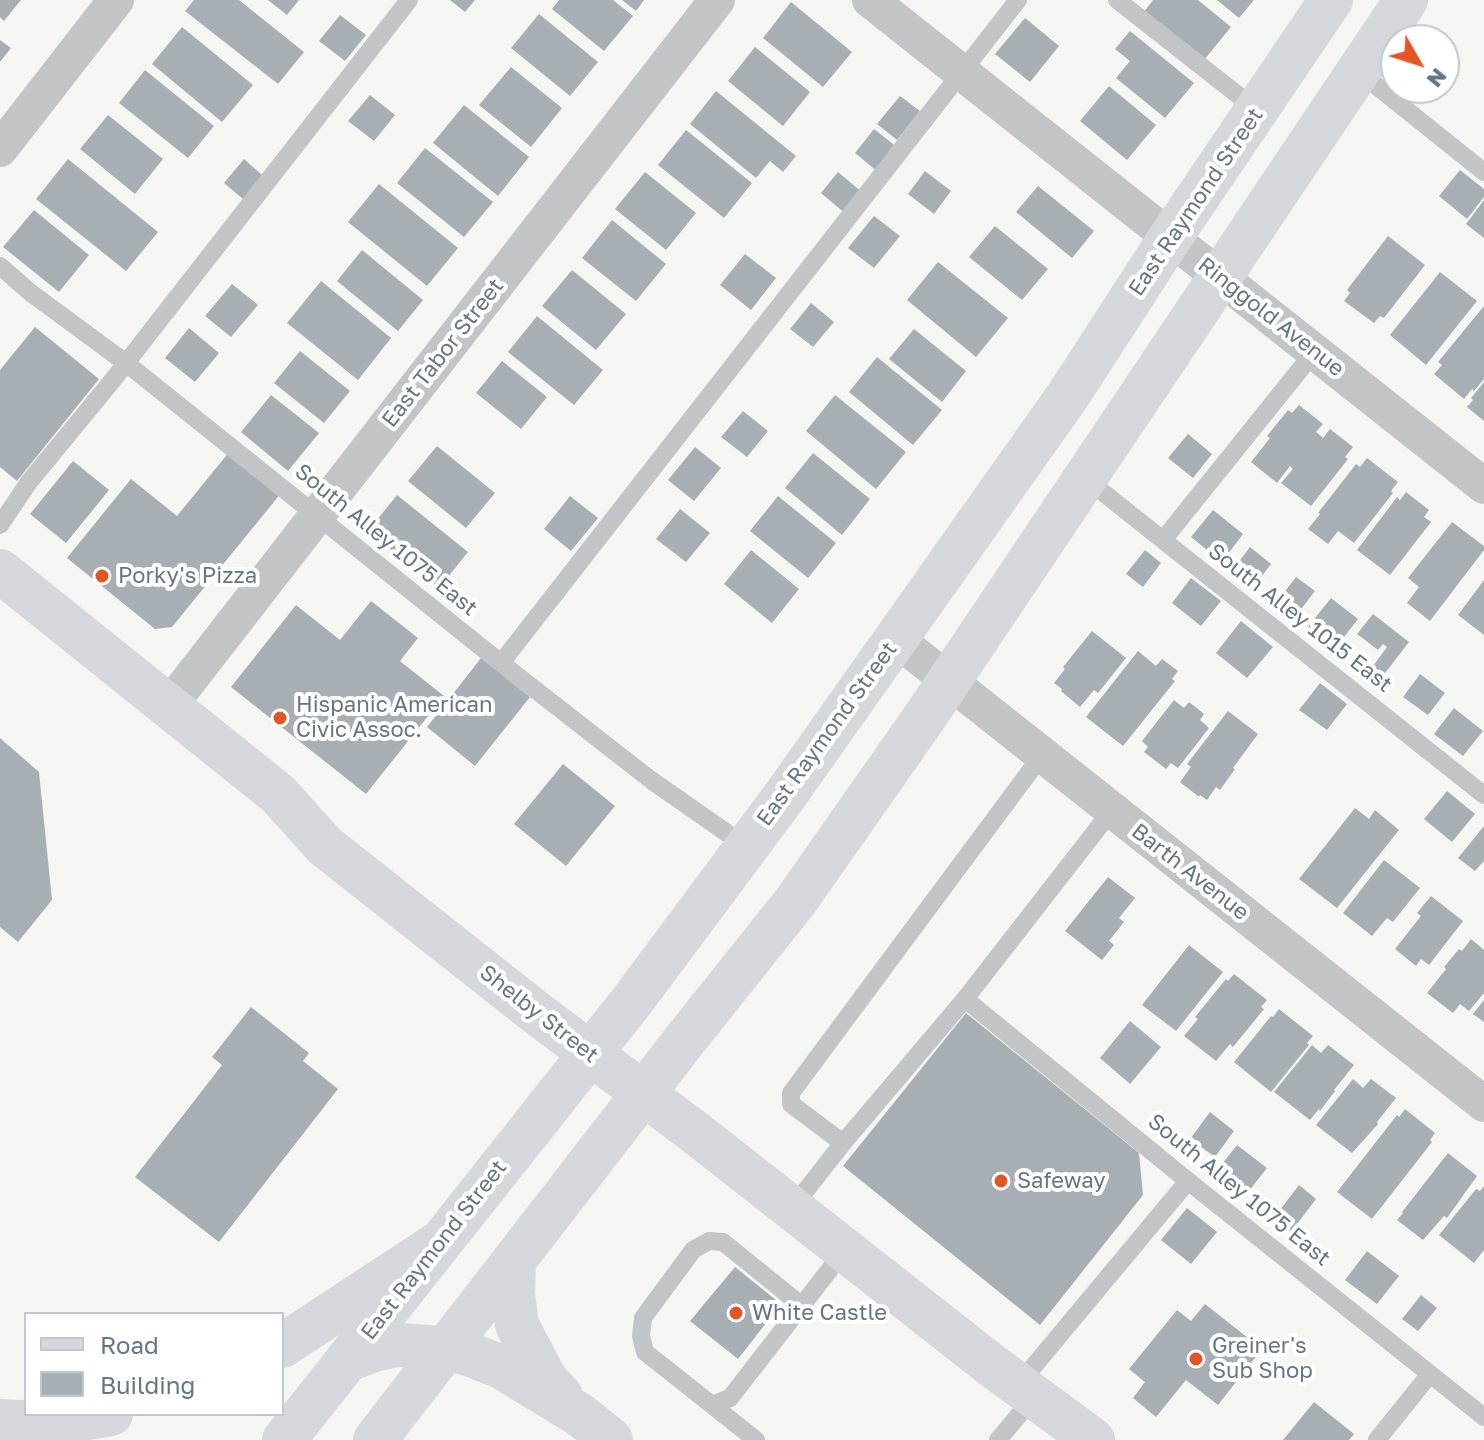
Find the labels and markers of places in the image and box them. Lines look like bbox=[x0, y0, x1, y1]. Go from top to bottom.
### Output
place label: Porky's Pizza bbox=[118, 563, 257, 589]
marker: Porky's Pizza bbox=[93, 567, 111, 585]
place label: Hispanic American Civic Assoc. bbox=[296, 692, 493, 744]
marker: Hispanic American Civic Assoc. bbox=[271, 709, 289, 727]
place label: Safeway bbox=[1017, 1168, 1106, 1194]
marker: Safeway bbox=[992, 1172, 1010, 1190]
place label: White Castle bbox=[752, 1300, 887, 1326]
marker: White Castle bbox=[727, 1304, 745, 1322]
place label: Greiner's Sub Shop bbox=[1212, 1333, 1313, 1384]
marker: Greiner's Sub Shop bbox=[1187, 1350, 1205, 1368]

